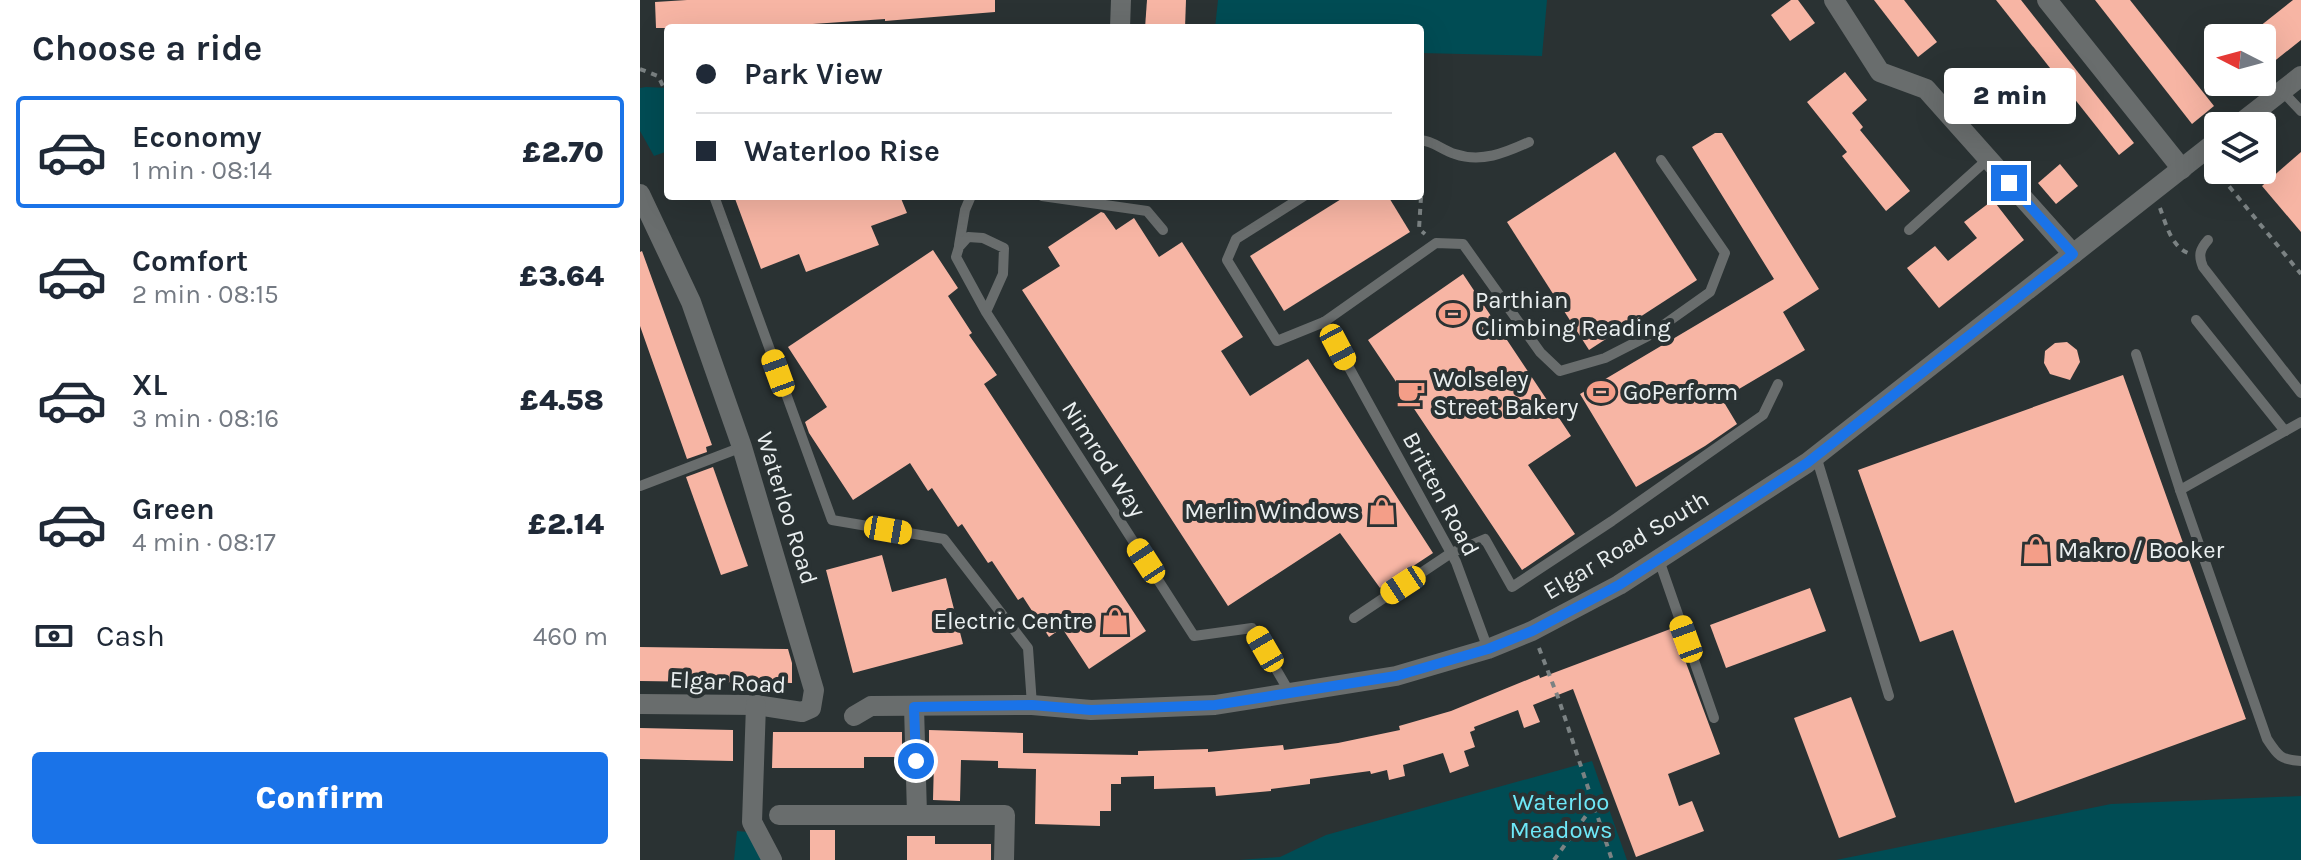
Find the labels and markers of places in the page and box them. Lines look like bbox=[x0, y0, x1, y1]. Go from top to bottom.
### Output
place label: Parthian Climbing Reading bbox=[1475, 286, 1671, 342]
sports icon: Parthian Climbing Reading bbox=[1438, 299, 1468, 329]
place label: Wolseley Street Bakery bbox=[1433, 365, 1578, 421]
sports icon: GoPerform bbox=[1586, 377, 1616, 407]
cafe icon: Wolseley Street Bakery bbox=[1396, 378, 1426, 408]
place label: GoPerform bbox=[1623, 378, 1738, 406]
shop icon: Merlin Windows bbox=[1367, 496, 1397, 526]
place label: Merlin Windows bbox=[1184, 497, 1360, 525]
shop icon: Makro / Booker bbox=[2021, 535, 2051, 565]
place label: Makro / Booker bbox=[2058, 536, 2225, 564]
shop icon: Electric Centre bbox=[1100, 606, 1130, 636]
place label: Electric Centre bbox=[934, 607, 1093, 635]

